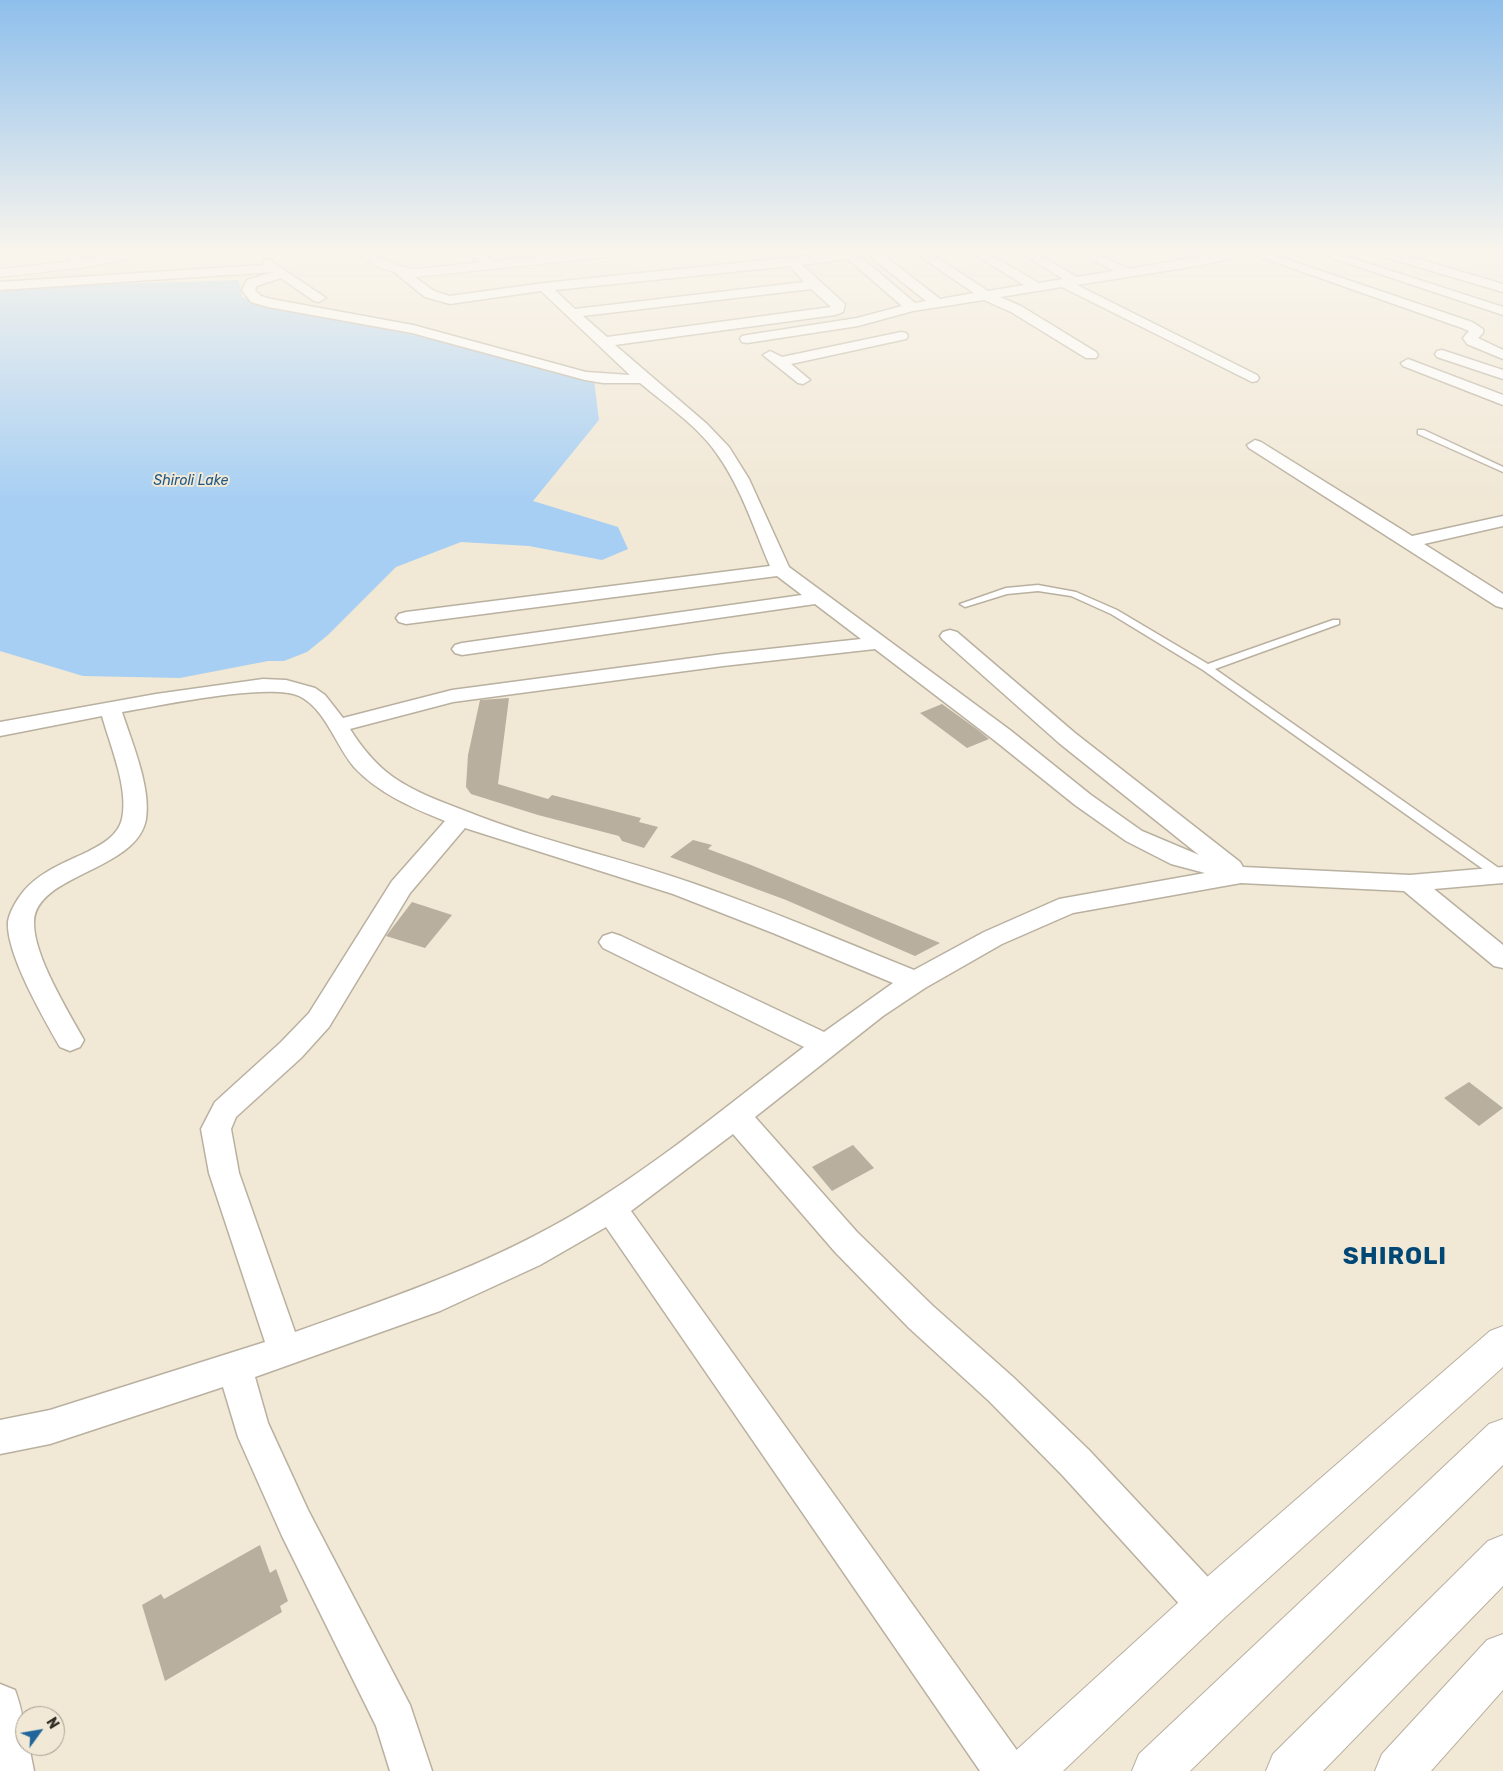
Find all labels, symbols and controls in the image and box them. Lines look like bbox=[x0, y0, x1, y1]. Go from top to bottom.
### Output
water label: Shiroli Lake bbox=[154, 473, 228, 489]
district label: SHIROLI bbox=[1342, 1243, 1448, 1271]
north arrow bbox=[15, 1706, 65, 1756]
text: N bbox=[42, 1715, 62, 1732]

